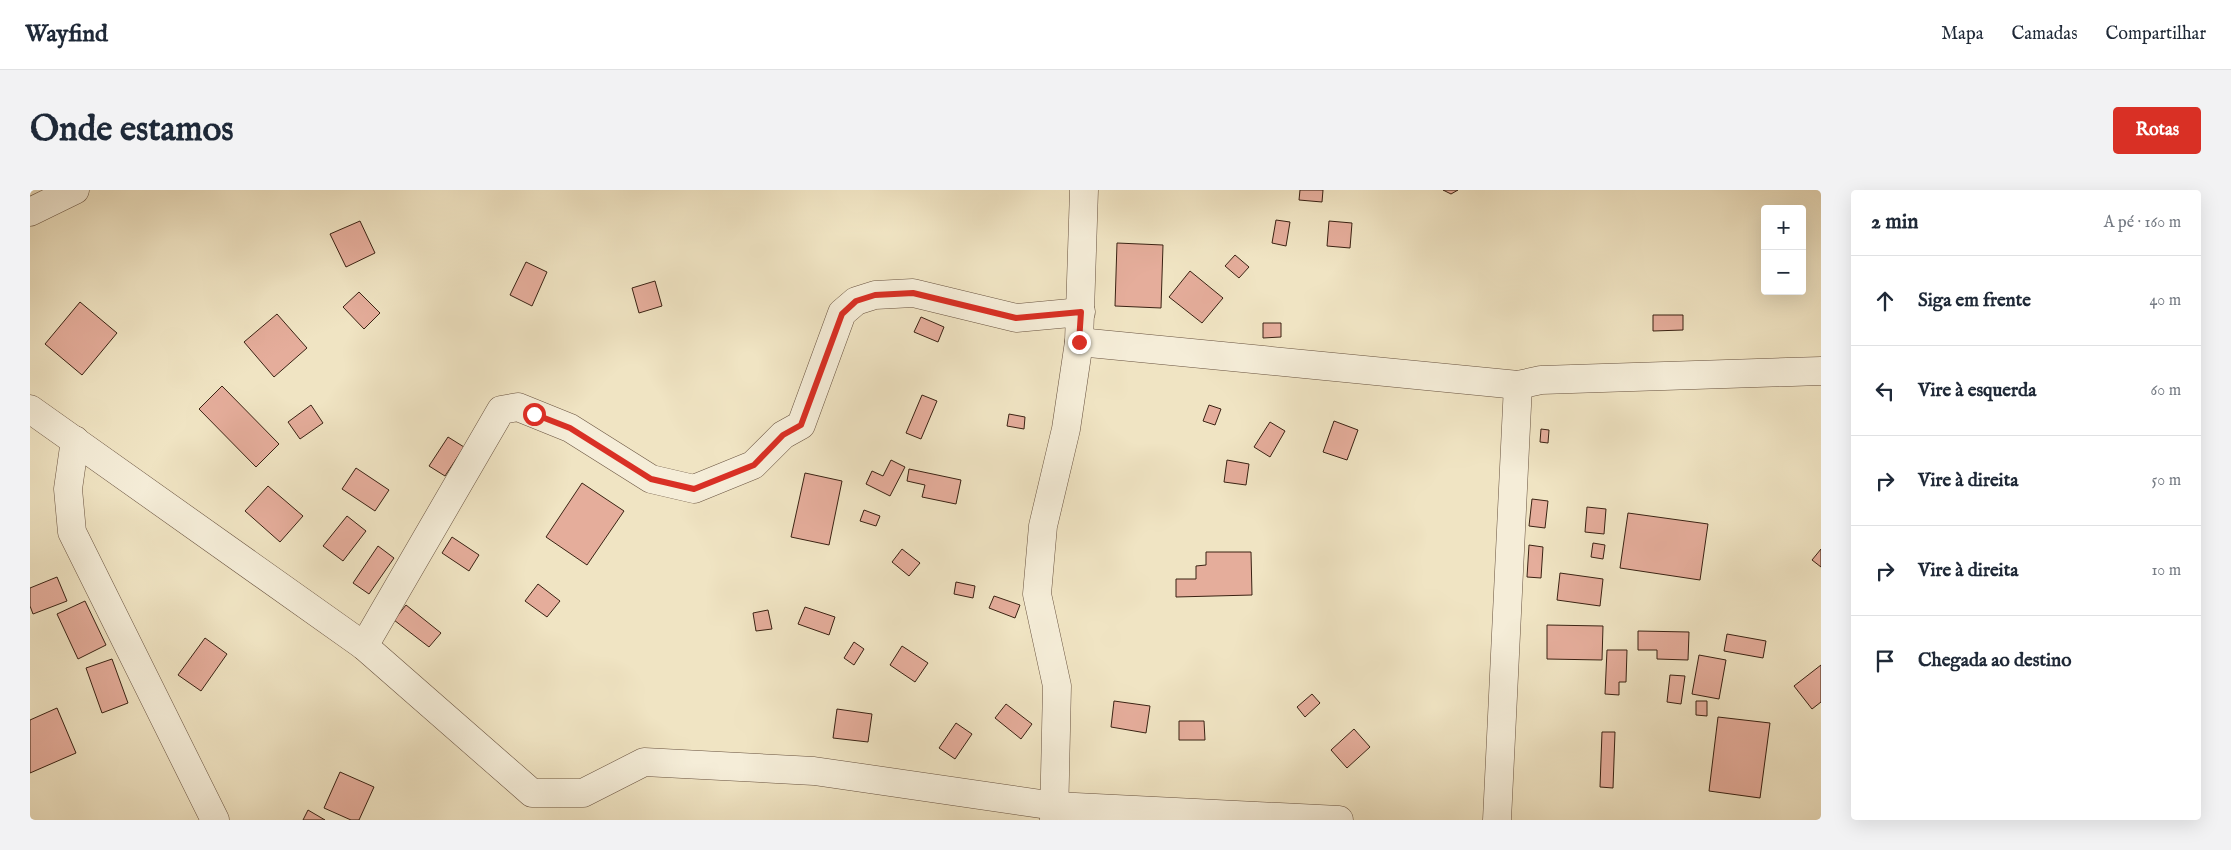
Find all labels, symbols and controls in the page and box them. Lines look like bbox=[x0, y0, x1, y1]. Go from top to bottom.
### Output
text: Wayfind bbox=[25, 19, 108, 50]
text: Mapa bbox=[1941, 23, 1983, 46]
text: Camadas bbox=[2011, 23, 2077, 46]
text: Compartilhar bbox=[2105, 23, 2206, 46]
button: Rotas bbox=[2113, 107, 2201, 154]
text: Onde estamos bbox=[30, 108, 234, 153]
map controls bbox=[1761, 205, 1806, 295]
button: + bbox=[1761, 205, 1806, 250]
text: 2 min bbox=[1871, 209, 1918, 236]
text: A pé · 160 m bbox=[2104, 213, 2181, 233]
button: − bbox=[1761, 250, 1806, 295]
icon: ahead bbox=[1871, 287, 1899, 315]
text: Siga em frente bbox=[1918, 289, 2031, 313]
text: 40 m bbox=[2149, 291, 2181, 311]
route end bbox=[1068, 331, 1091, 354]
icon: left bbox=[1871, 377, 1899, 405]
text: Vire à esquerda bbox=[1918, 379, 2036, 403]
text: 60 m bbox=[2151, 381, 2181, 401]
route start bbox=[523, 403, 546, 426]
icon: right bbox=[1871, 467, 1899, 495]
text: Vire à direita bbox=[1918, 469, 2018, 493]
text: 50 m bbox=[2152, 471, 2181, 491]
icon: right bbox=[1871, 557, 1899, 585]
text: Vire à direita bbox=[1918, 559, 2018, 583]
text: 10 m bbox=[2151, 561, 2181, 581]
icon: arrive bbox=[1871, 647, 1899, 675]
text: Chegada ao destino bbox=[1918, 649, 2071, 673]

